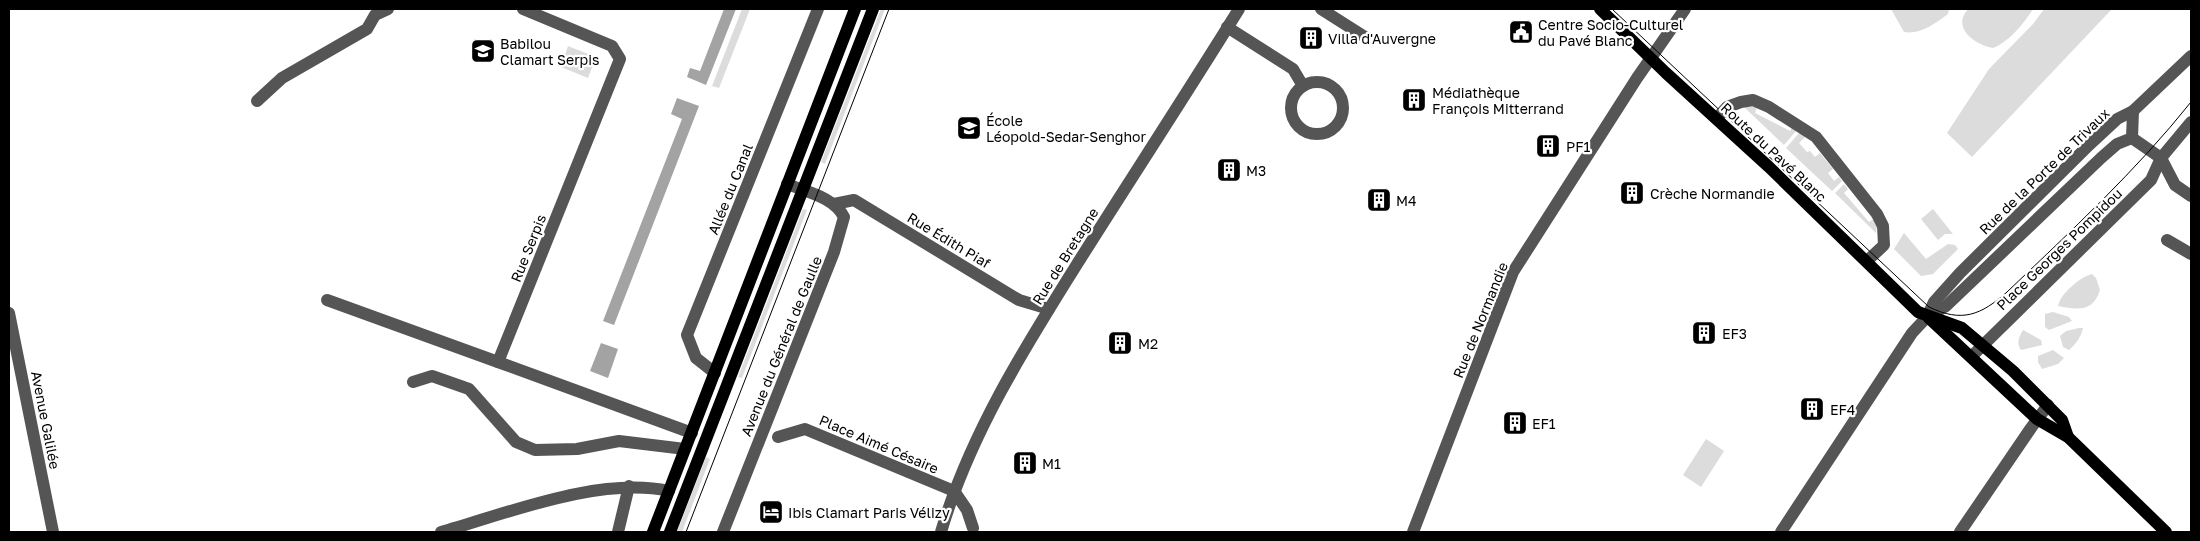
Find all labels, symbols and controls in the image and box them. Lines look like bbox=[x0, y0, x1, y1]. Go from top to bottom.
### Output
place label: Centre Socio-Culturel du Pavé Blanc bbox=[1538, 16, 1683, 49]
public building icon: Centre Socio-Culturel du Pavé Blanc bbox=[1508, 19, 1534, 45]
building icon: Villa d'Auvergne bbox=[1298, 25, 1324, 51]
place label: Villa d'Auvergne bbox=[1328, 30, 1436, 47]
place label: Babilou Clamart Serpis bbox=[500, 35, 599, 68]
school or university icon: Babilou Clamart Serpis bbox=[470, 38, 496, 64]
place label: Médiathèque François Mitterrand bbox=[1432, 84, 1564, 117]
building icon: Médiathèque François Mitterrand bbox=[1401, 87, 1427, 113]
street label: Route du Pavé Blanc bbox=[1718, 99, 1830, 205]
street label: Rue de la Porte de Trivaux bbox=[1975, 104, 2113, 238]
place label: École Léopold-Sedar-Senghor bbox=[986, 112, 1146, 145]
school or university icon: École Léopold-Sedar-Senghor bbox=[956, 115, 982, 141]
building icon: PF1 bbox=[1535, 133, 1561, 159]
place label: PF1 bbox=[1566, 138, 1591, 155]
street label: Allée du Canal bbox=[704, 141, 756, 237]
building icon: M3 bbox=[1216, 157, 1242, 183]
place label: M3 bbox=[1246, 162, 1266, 179]
building icon: Crèche Normandie bbox=[1619, 180, 1645, 206]
place label: Crèche Normandie bbox=[1650, 185, 1775, 202]
street label: Place Georges Pompidou bbox=[1993, 185, 2125, 313]
building icon: M4 bbox=[1366, 187, 1392, 213]
place label: M4 bbox=[1396, 192, 1417, 209]
street label: Rue de Bretagne bbox=[1028, 204, 1102, 308]
street label: Rue Édith Piaf bbox=[904, 209, 994, 271]
street label: Rue Serpis bbox=[507, 212, 549, 284]
street label: Avenue du Général de Gaulle bbox=[737, 253, 825, 439]
street label: Rue de Normandie bbox=[1449, 260, 1511, 380]
building icon: EF3 bbox=[1691, 320, 1717, 346]
place label: EF3 bbox=[1722, 325, 1747, 342]
building icon: M2 bbox=[1107, 330, 1133, 356]
place label: M2 bbox=[1138, 335, 1158, 352]
street label: Avenue Galilée bbox=[28, 370, 64, 470]
building icon: EF4 bbox=[1799, 396, 1825, 422]
place label: EF4 bbox=[1830, 401, 1855, 418]
building icon: EF1 bbox=[1502, 410, 1528, 436]
street label: Place Aimé Césaire bbox=[817, 411, 941, 477]
place label: EF1 bbox=[1532, 415, 1556, 432]
building icon: M1 bbox=[1012, 450, 1038, 476]
place label: M1 bbox=[1042, 455, 1061, 472]
hotel icon: Ibis Clamart Paris Vélizy bbox=[758, 499, 784, 525]
place label: Ibis Clamart Paris Vélizy bbox=[788, 504, 950, 521]

